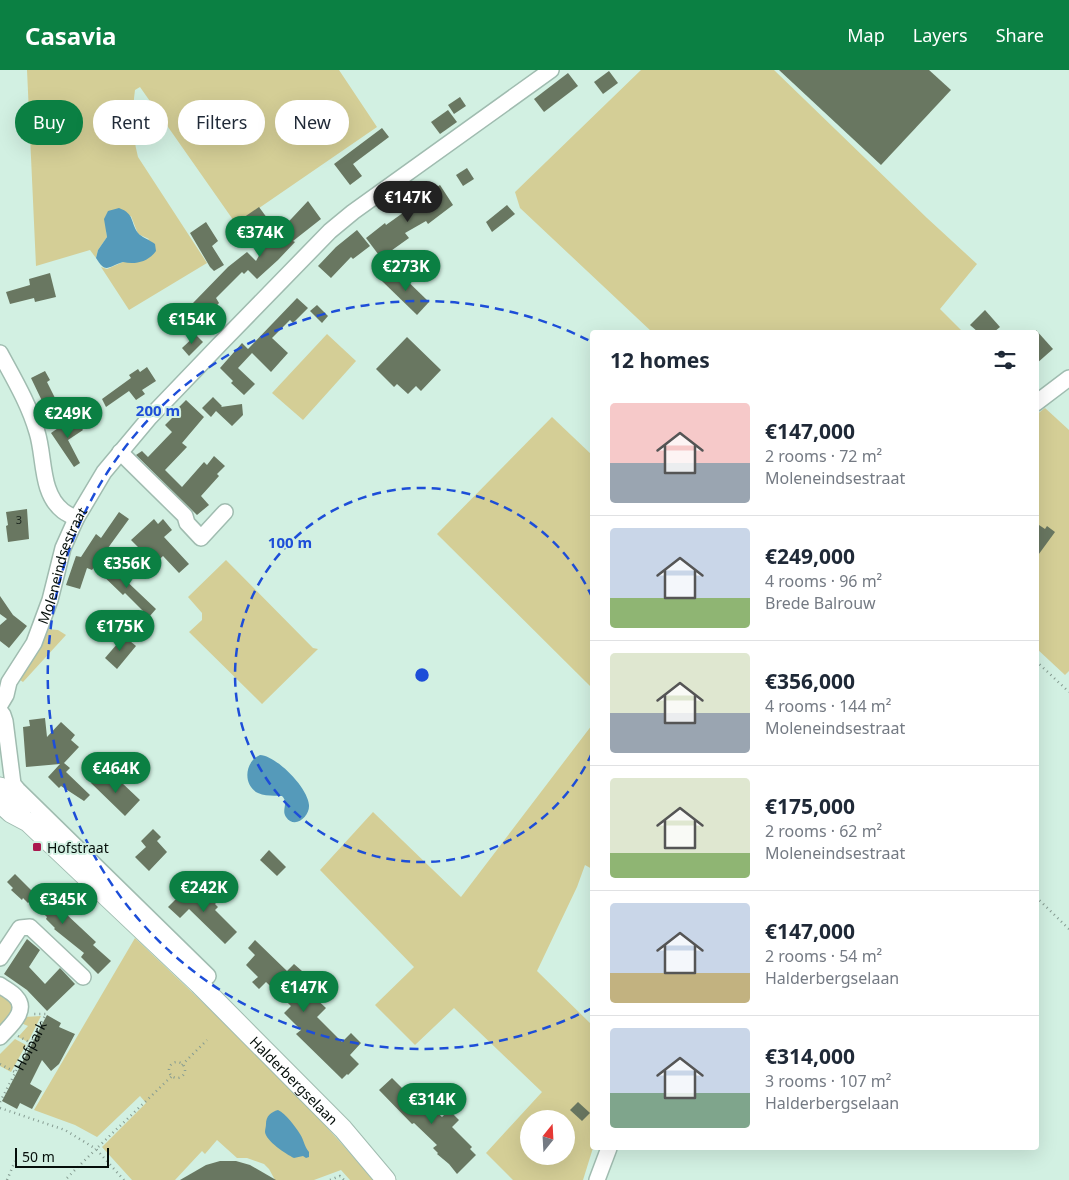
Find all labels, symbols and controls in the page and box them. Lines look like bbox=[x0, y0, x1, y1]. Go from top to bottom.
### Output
text: Casavia bbox=[25, 19, 116, 52]
text: Map bbox=[847, 23, 885, 47]
text: Layers bbox=[913, 23, 968, 47]
text: Share bbox=[996, 23, 1044, 47]
chip: Buy bbox=[15, 100, 83, 145]
chip: Rent bbox=[93, 100, 168, 145]
chip: Filters bbox=[178, 100, 265, 145]
chip: New bbox=[275, 100, 349, 145]
pin: €147K bbox=[373, 180, 443, 223]
text: €147K bbox=[384, 186, 432, 208]
pin: €374K bbox=[225, 216, 295, 258]
text: €374K bbox=[236, 221, 284, 243]
pin: €273K bbox=[371, 250, 441, 292]
text: €273K bbox=[382, 255, 430, 277]
pin: €154K bbox=[157, 302, 227, 345]
text: €154K bbox=[168, 308, 216, 330]
text: 12 homes bbox=[610, 346, 710, 374]
icon: filters bbox=[991, 346, 1019, 374]
pin: €249K bbox=[33, 396, 103, 439]
text: 200 m bbox=[136, 400, 180, 420]
text: €249K bbox=[44, 402, 92, 424]
text: €147,000 bbox=[765, 417, 855, 445]
icon: home bbox=[650, 423, 710, 483]
text: 2 rooms · 72 m² bbox=[765, 445, 882, 467]
text: Moleneindsestraat bbox=[765, 467, 905, 489]
street label: Moleneindsestraat bbox=[32, 503, 91, 626]
house number: 3 bbox=[16, 512, 22, 527]
text: 100 m bbox=[268, 532, 312, 552]
text: €249,000 bbox=[765, 542, 855, 570]
pin: €356K bbox=[92, 546, 162, 589]
icon: home bbox=[650, 548, 710, 608]
text: €356K bbox=[103, 552, 151, 574]
text: 4 rooms · 96 m² bbox=[765, 570, 882, 592]
text: Brede Balrouw bbox=[765, 592, 876, 614]
pin: €175K bbox=[85, 610, 155, 652]
text: €175K bbox=[96, 615, 144, 637]
centre of rings bbox=[413, 666, 431, 684]
text: €356,000 bbox=[765, 667, 855, 695]
icon: home bbox=[650, 673, 710, 733]
text: 4 rooms · 144 m² bbox=[765, 695, 891, 717]
text: Moleneindsestraat bbox=[765, 717, 905, 739]
pin: €464K bbox=[81, 752, 151, 794]
text: €464K bbox=[92, 757, 140, 779]
text: €175,000 bbox=[765, 792, 855, 820]
icon: home bbox=[650, 798, 710, 858]
text: 2 rooms · 62 m² bbox=[765, 820, 882, 842]
place label: Hofstraat bbox=[47, 838, 109, 857]
marker: Hofstraat bbox=[31, 841, 43, 853]
text: Moleneindsestraat bbox=[765, 842, 905, 864]
pin: €242K bbox=[169, 870, 239, 913]
text: €242K bbox=[180, 876, 228, 898]
pin: €345K bbox=[28, 882, 98, 925]
text: €345K bbox=[39, 888, 87, 910]
text: €147,000 bbox=[765, 917, 855, 945]
icon: home bbox=[650, 923, 710, 983]
text: 2 rooms · 54 m² bbox=[765, 945, 882, 967]
text: Halderbergselaan bbox=[765, 967, 899, 989]
pin: €147K bbox=[269, 970, 339, 1013]
text: €147K bbox=[280, 976, 328, 998]
street label: Hofpark bbox=[9, 1017, 51, 1073]
street label: Halderbergselaan bbox=[246, 1032, 343, 1128]
text: €314,000 bbox=[765, 1042, 855, 1070]
icon: home bbox=[650, 1048, 710, 1108]
text: 3 rooms · 107 m² bbox=[765, 1070, 891, 1092]
pin: €314K bbox=[397, 1082, 467, 1125]
text: €314K bbox=[408, 1088, 456, 1110]
text: Halderbergselaan bbox=[765, 1092, 899, 1114]
north arrow bbox=[520, 1110, 575, 1165]
map controls bbox=[520, 1110, 575, 1165]
scale bar bbox=[15, 1145, 109, 1168]
text: 50 m bbox=[22, 1147, 55, 1166]

